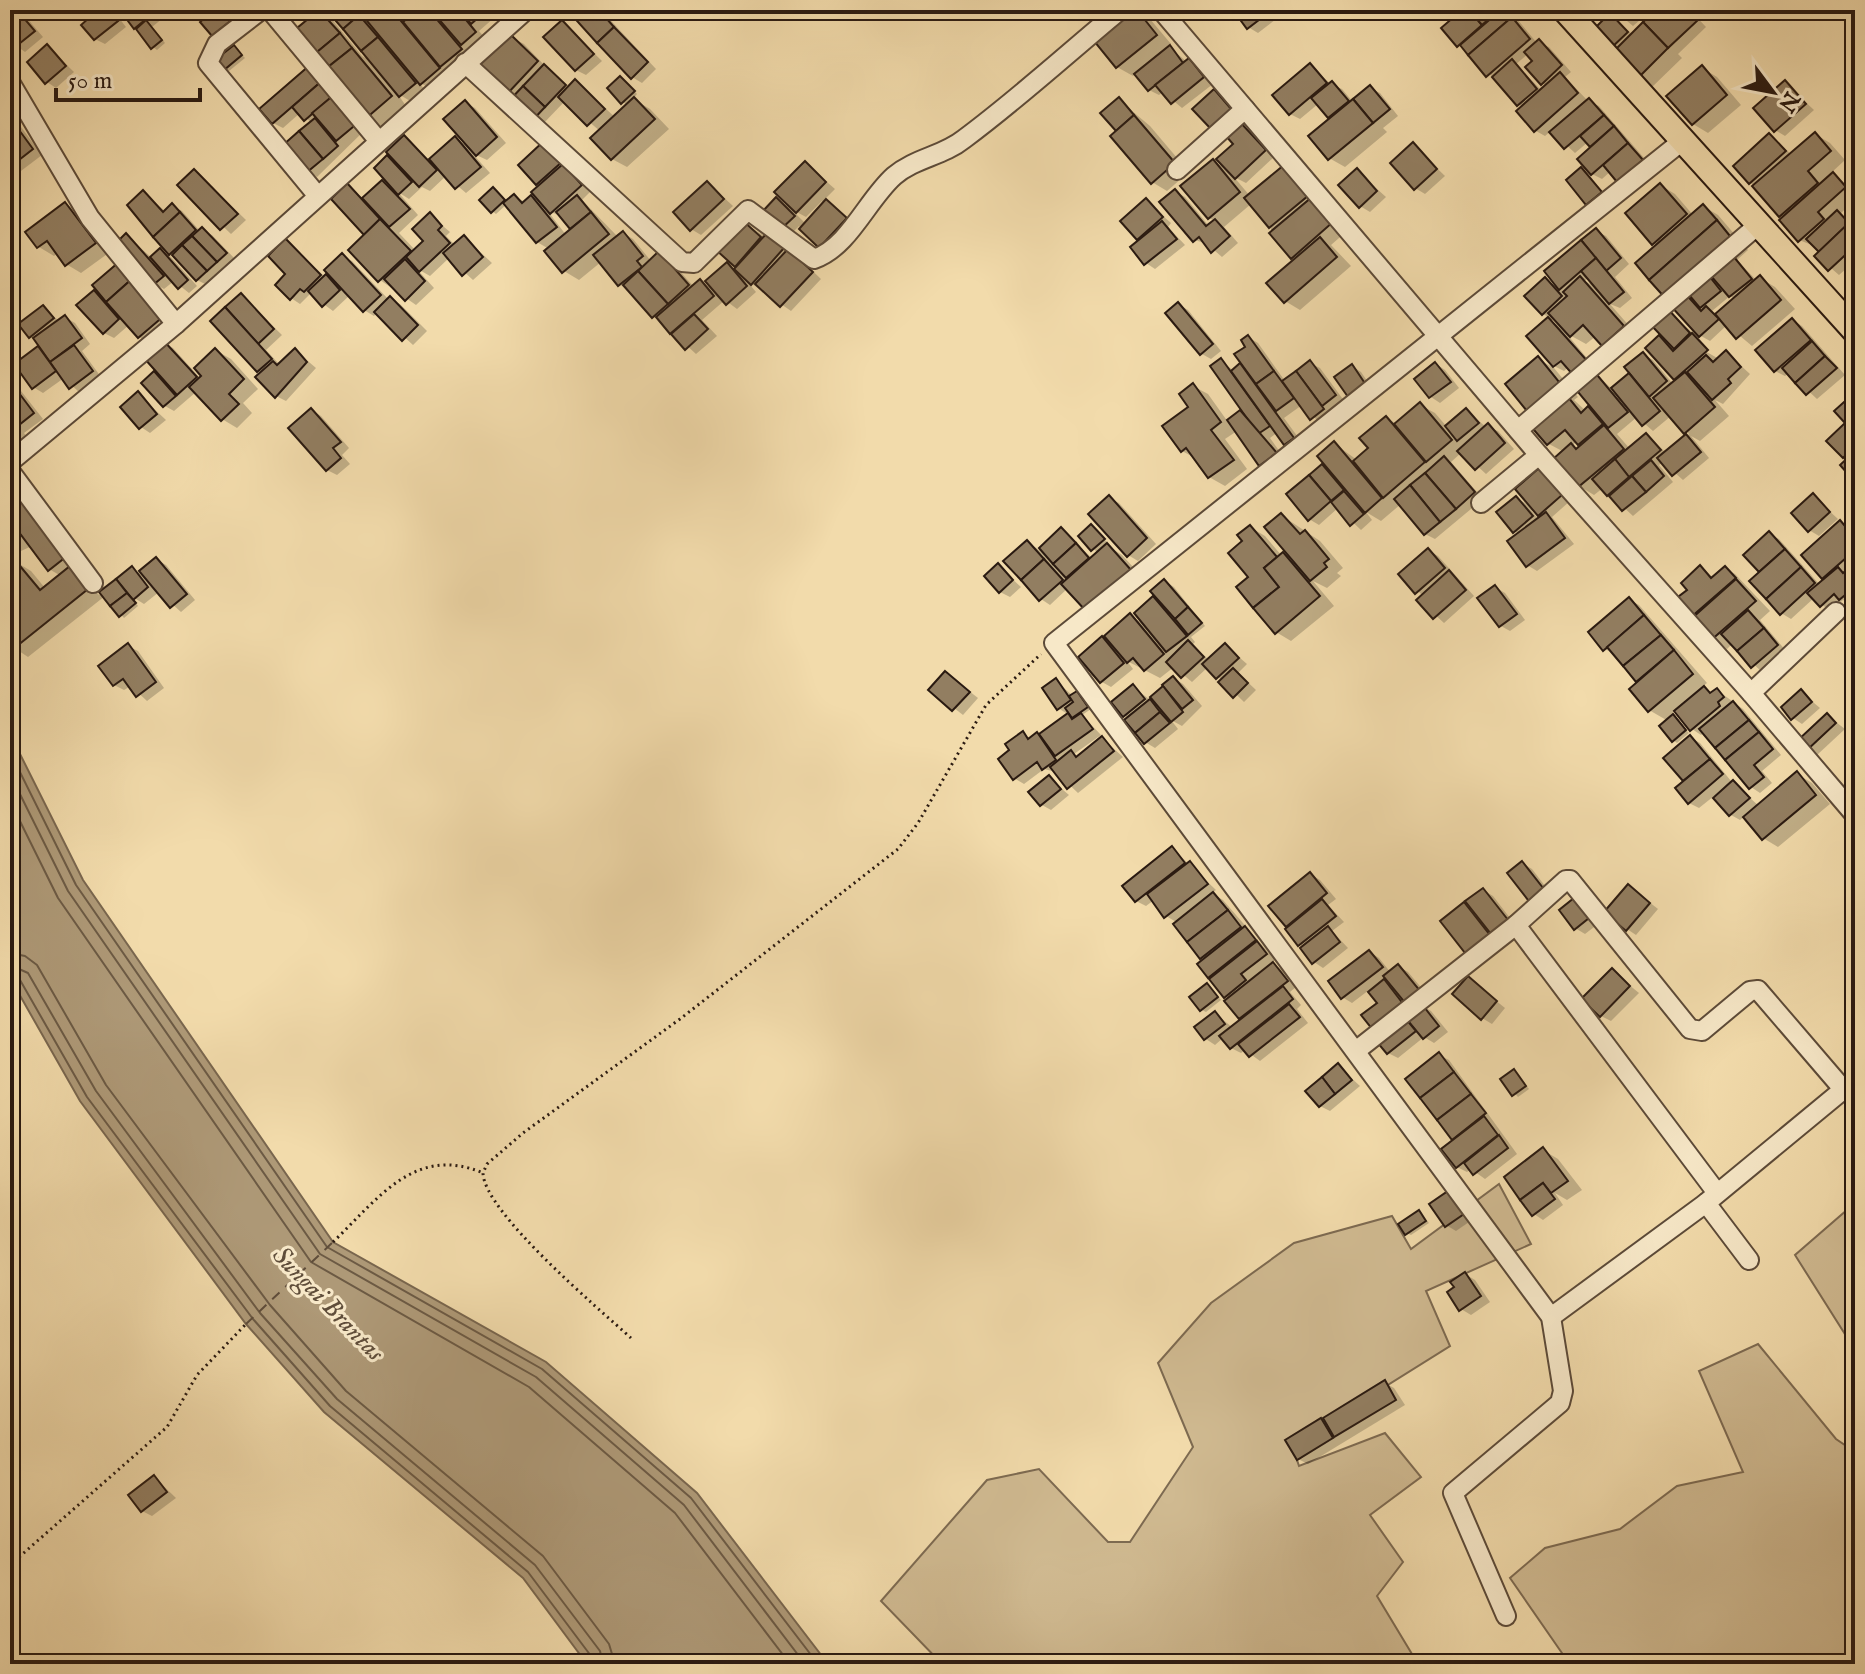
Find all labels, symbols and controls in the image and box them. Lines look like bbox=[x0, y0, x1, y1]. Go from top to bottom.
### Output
scale bar bbox=[56, 52, 200, 102]
north arrow bbox=[1733, 52, 1813, 132]
text: 50 m bbox=[68, 66, 112, 97]
text: N bbox=[1771, 85, 1806, 117]
water label: Sungai Brantas bbox=[264, 1239, 391, 1370]

